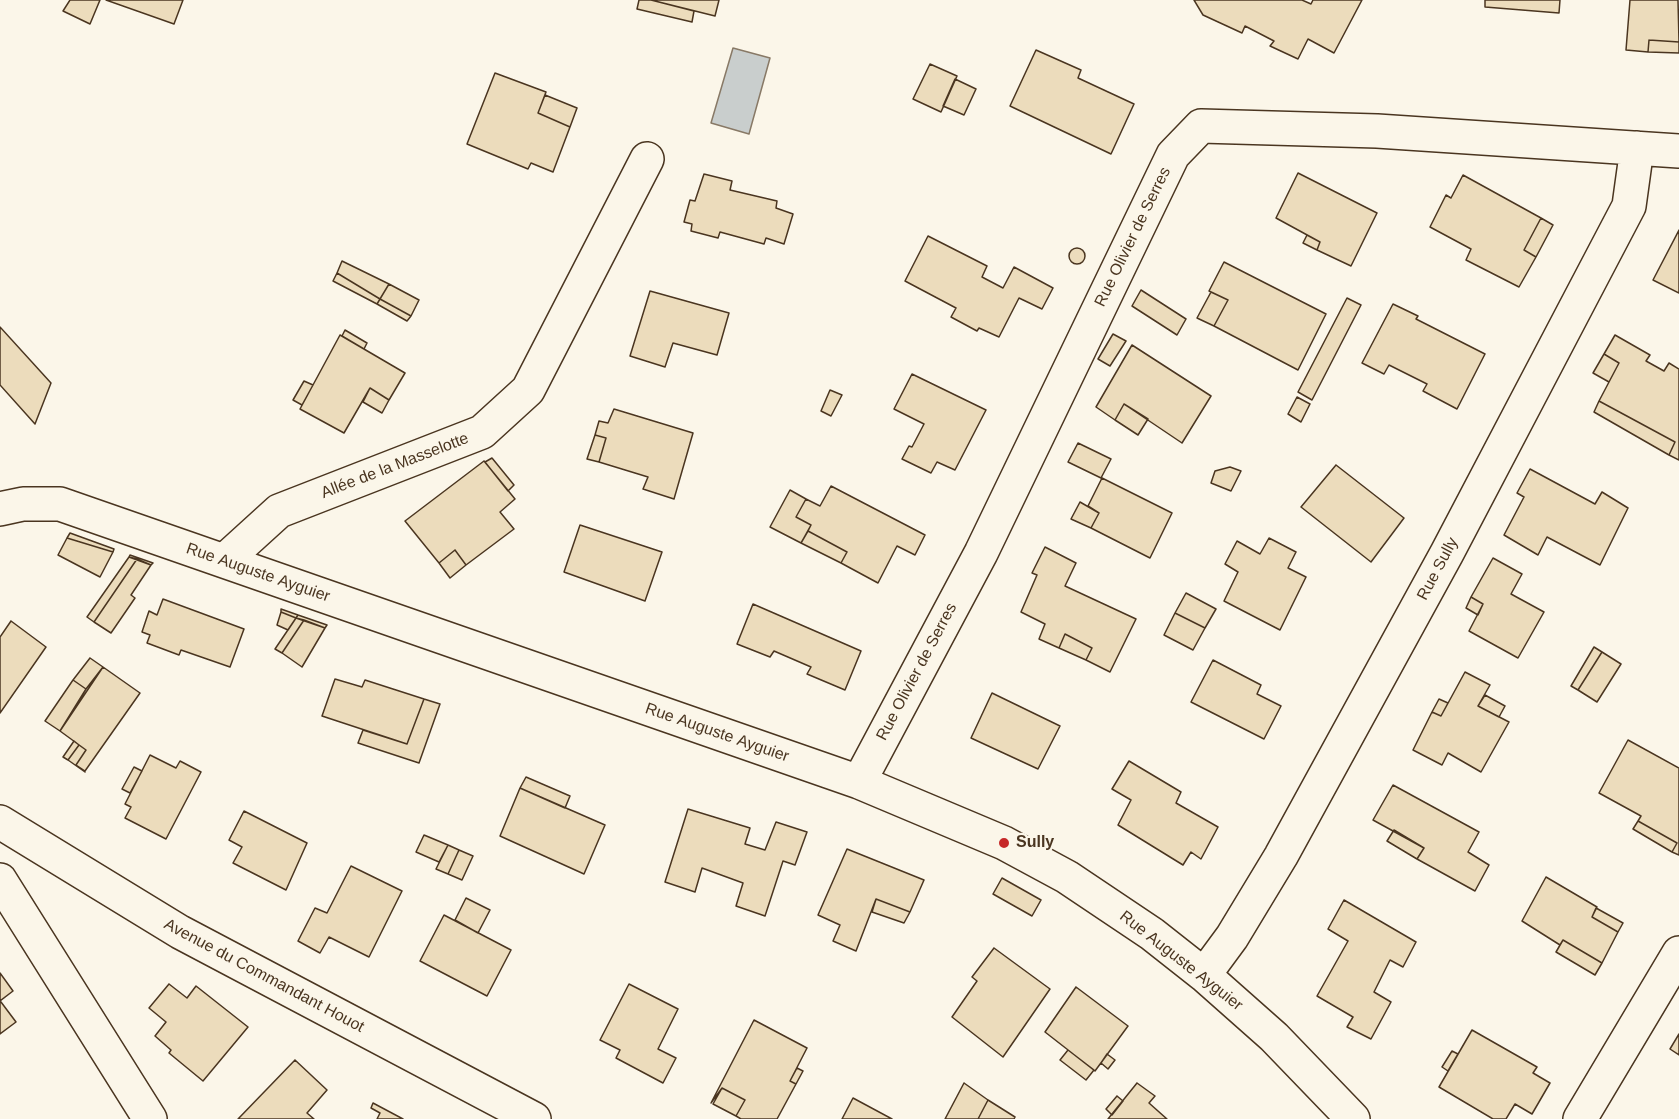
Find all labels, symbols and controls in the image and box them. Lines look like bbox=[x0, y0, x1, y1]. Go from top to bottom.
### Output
street label: Rue Olivier de Serres bbox=[1091, 164, 1175, 310]
street label: Allée de la Masselotte bbox=[318, 429, 472, 503]
street label: Rue Sully bbox=[1413, 534, 1463, 604]
street label: Rue Auguste Ayguier bbox=[184, 539, 332, 607]
street label: Rue Olivier de Serres bbox=[873, 600, 961, 744]
street label: Rue Auguste Ayguier bbox=[643, 699, 791, 767]
place label: Sully bbox=[1016, 833, 1054, 853]
marker: Sully bbox=[997, 836, 1011, 850]
street label: Rue Auguste Ayguier bbox=[1116, 907, 1246, 1015]
street label: Avenue du Commandant Houot bbox=[161, 915, 367, 1037]

